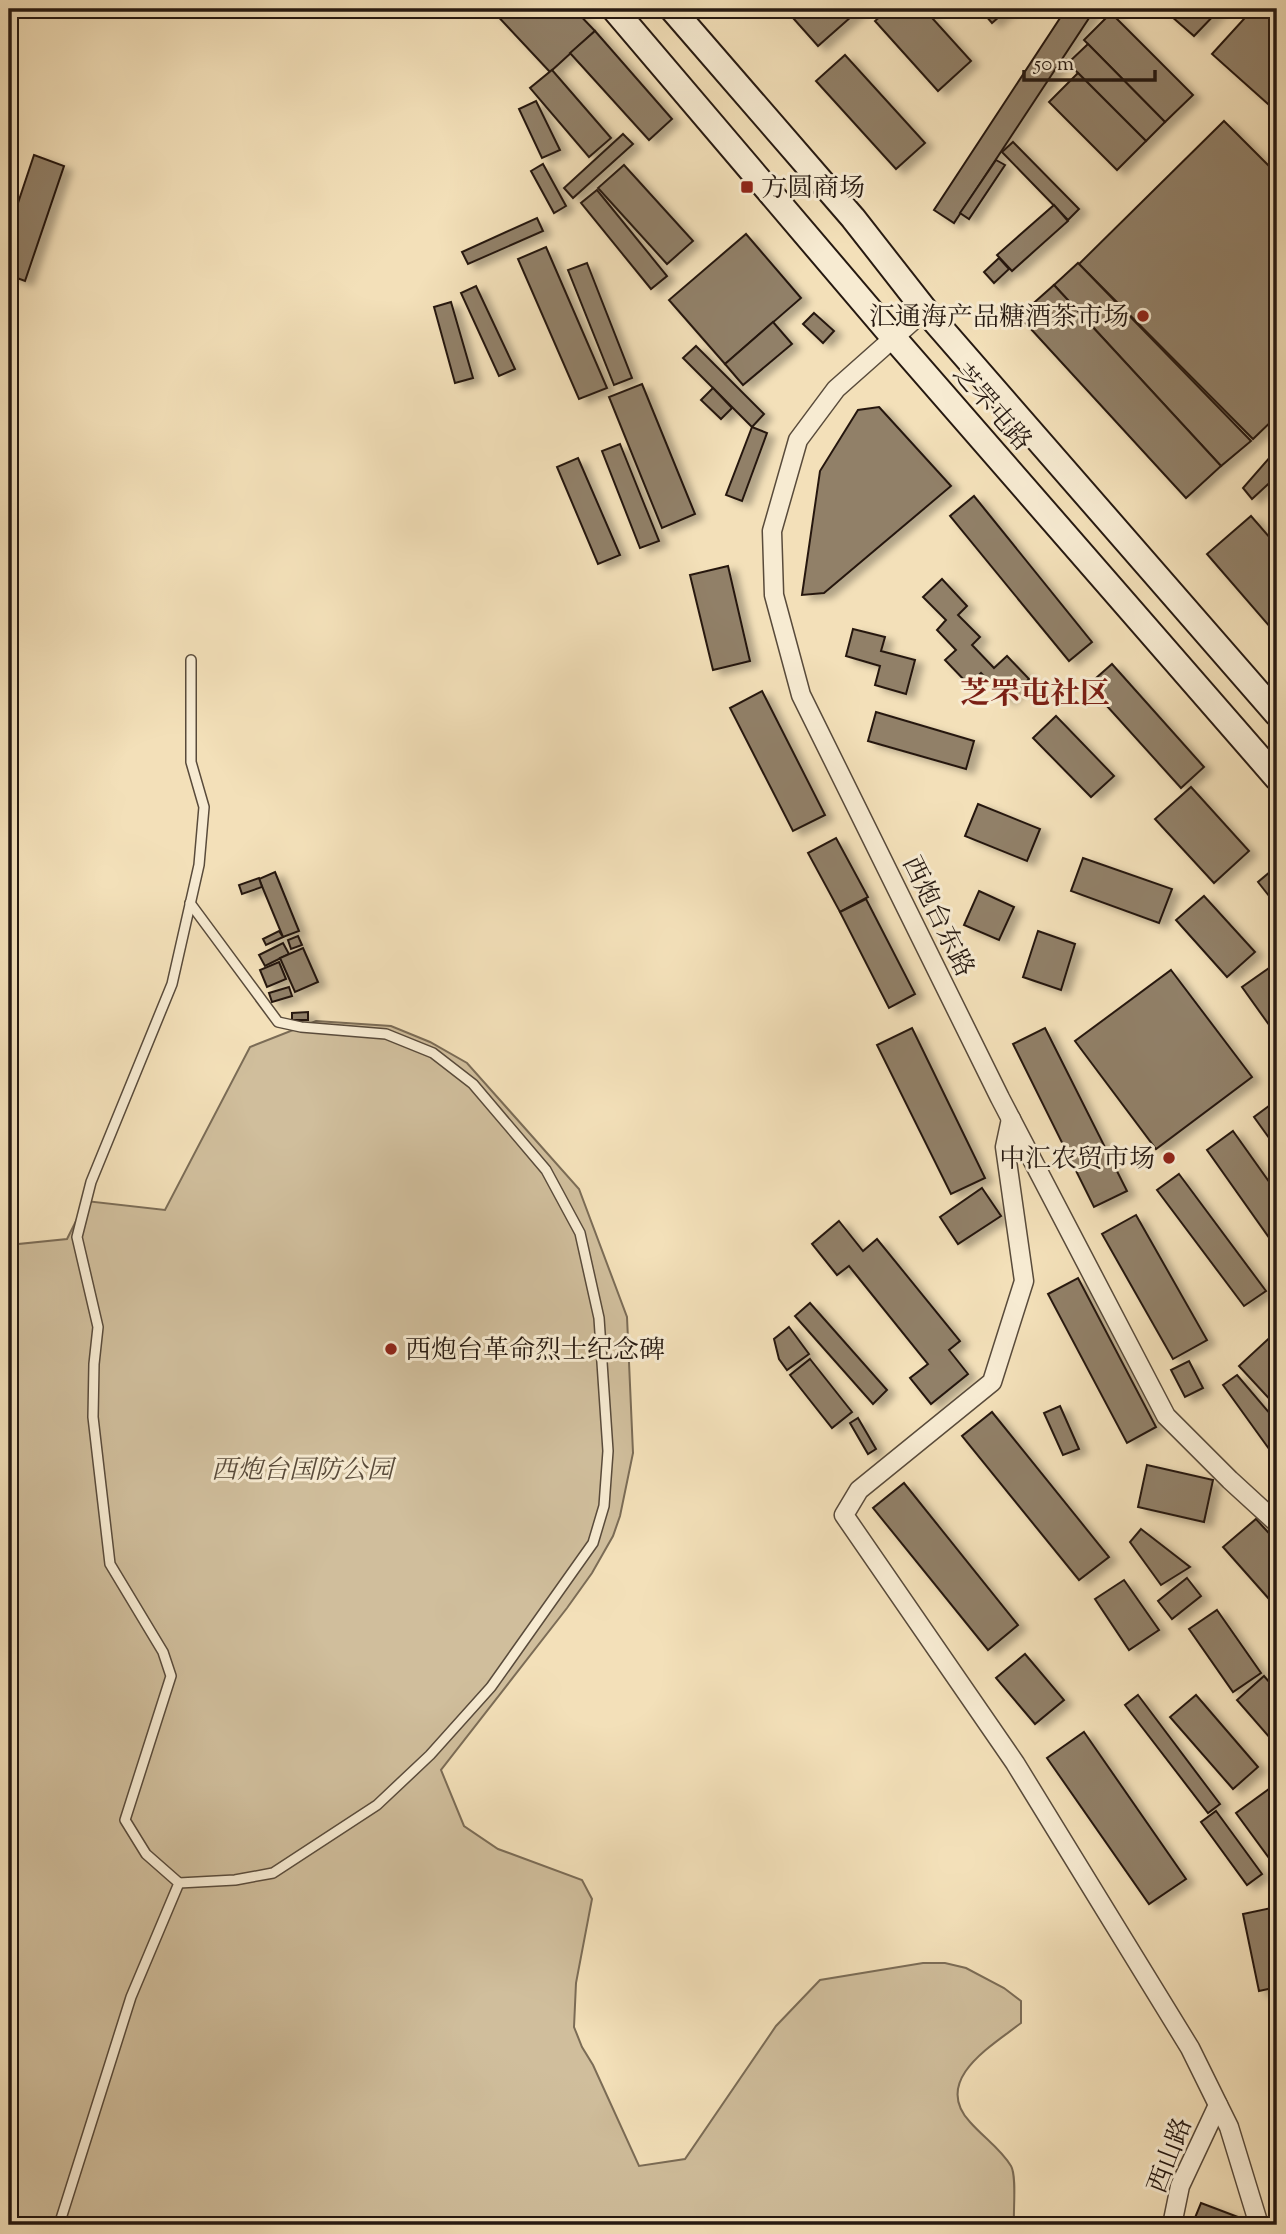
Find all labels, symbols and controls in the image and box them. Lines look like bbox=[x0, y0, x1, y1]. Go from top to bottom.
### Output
scale bar bbox=[1024, 38, 1155, 82]
text: 50 m bbox=[1033, 50, 1074, 80]
place label: 方圆商场 bbox=[761, 171, 865, 208]
marker: 方圆商场 bbox=[739, 179, 755, 195]
place label: 汇通海产品糖酒茶市场 bbox=[869, 300, 1129, 337]
marker: 汇通海产品糖酒茶市场 bbox=[1135, 308, 1151, 324]
street label: 芝罘屯路 bbox=[943, 357, 1039, 460]
district label: 芝罘屯社区 bbox=[960, 674, 1110, 717]
street label: 西炮台东路 bbox=[892, 851, 982, 984]
place label: 中汇农贸市场 bbox=[999, 1142, 1155, 1179]
marker: 中汇农贸市场 bbox=[1161, 1150, 1177, 1166]
place label: 西炮台革命烈士纪念碑 bbox=[405, 1333, 665, 1370]
marker: 西炮台革命烈士纪念碑 bbox=[383, 1341, 399, 1357]
park label: 西炮台国防公园 bbox=[211, 1453, 397, 1490]
street label: 西山路 bbox=[1140, 2113, 1203, 2199]

